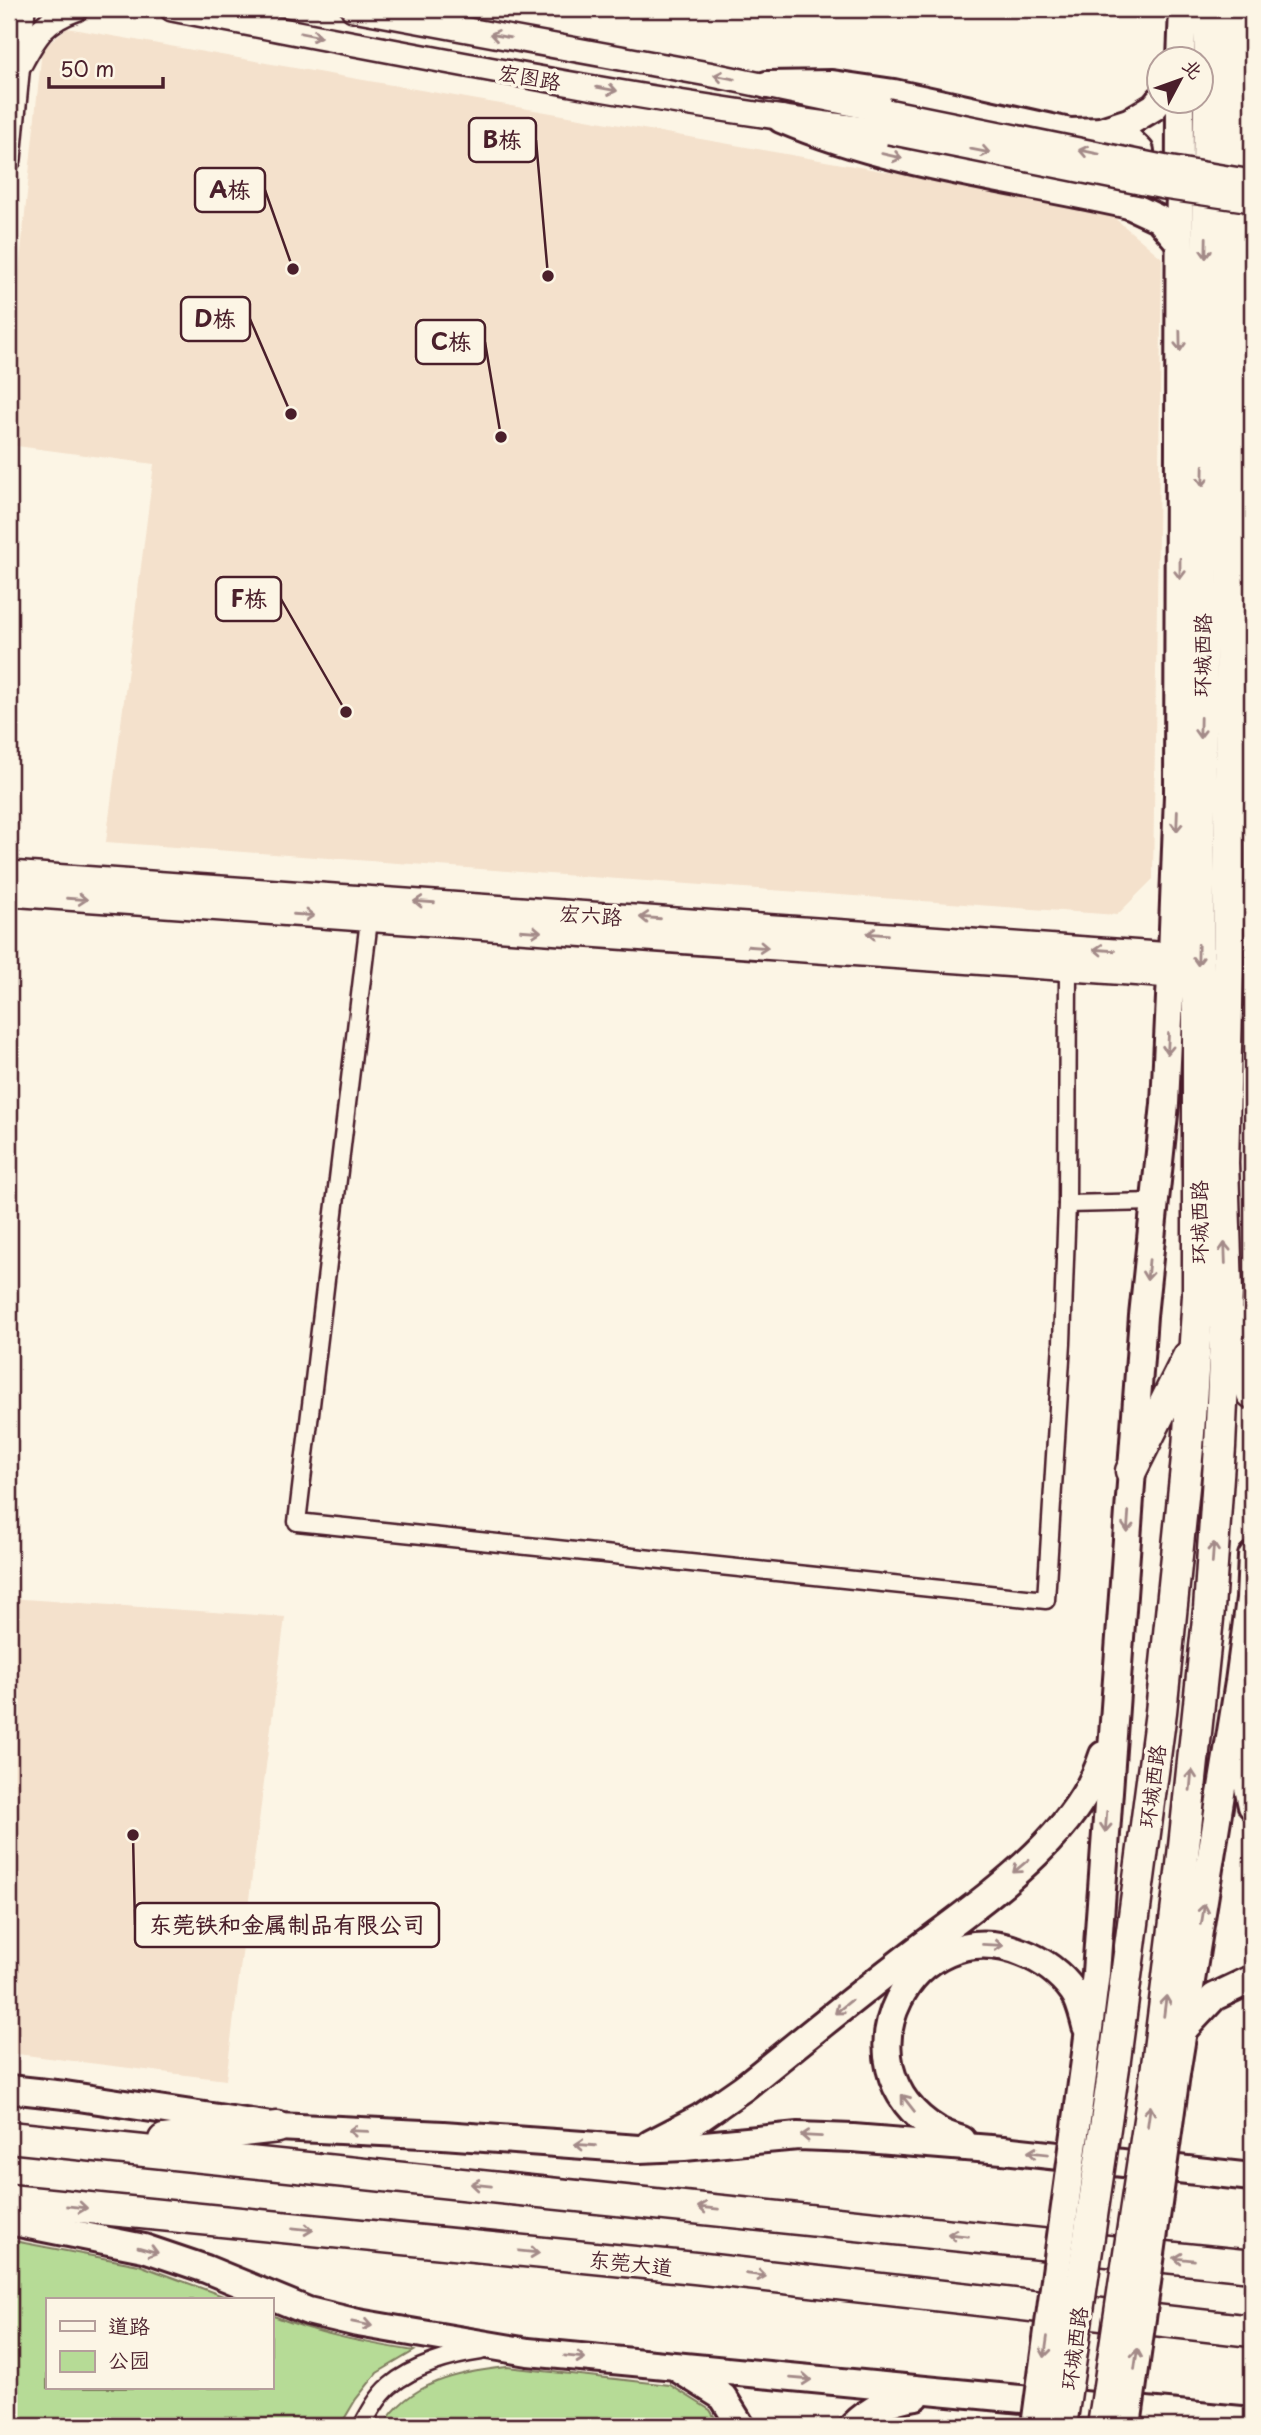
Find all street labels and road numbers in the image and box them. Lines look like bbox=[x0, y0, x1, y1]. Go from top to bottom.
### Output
street label: 宏图路 bbox=[496, 55, 564, 97]
street label: 环城西路 bbox=[1184, 613, 1218, 697]
street label: 宏六路 bbox=[558, 896, 624, 932]
street label: 环城西路 bbox=[1182, 1180, 1214, 1264]
street label: 环城西路 bbox=[1129, 1742, 1173, 1830]
street label: 东莞大道 bbox=[588, 2242, 674, 2282]
street label: 环城西路 bbox=[1051, 2304, 1095, 2392]

